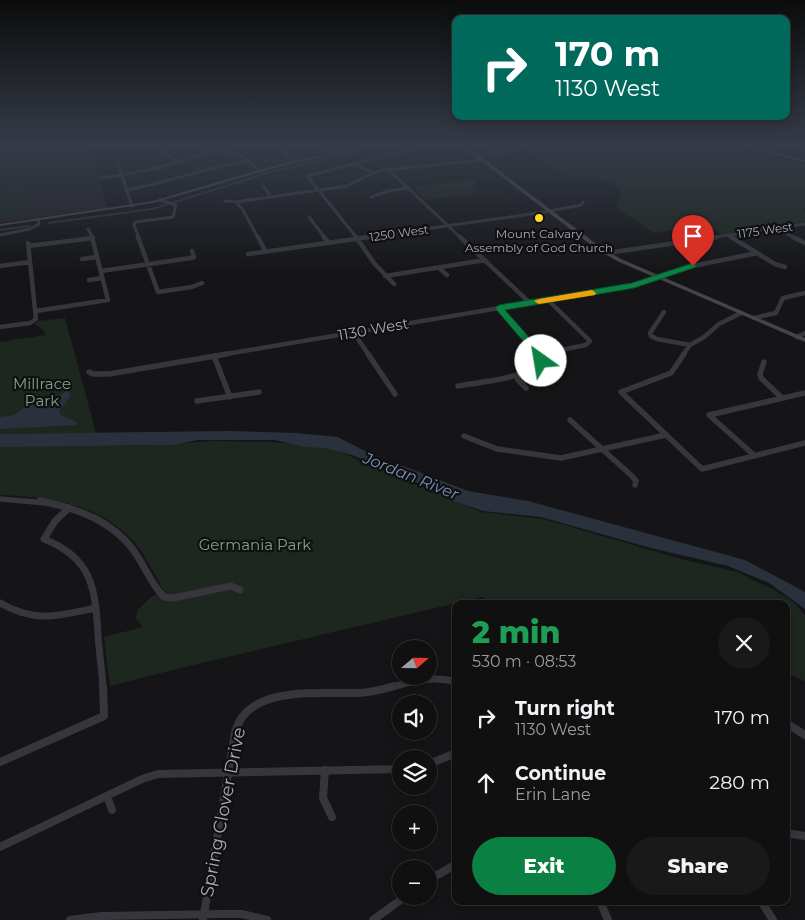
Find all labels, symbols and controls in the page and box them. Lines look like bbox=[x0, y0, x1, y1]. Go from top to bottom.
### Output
text: 170 m bbox=[555, 32, 660, 75]
icon: right bbox=[472, 35, 537, 100]
text: 1130 West bbox=[555, 75, 660, 102]
marker: Mount Calvary Assembly of God Church bbox=[533, 212, 545, 224]
pin bbox=[672, 215, 714, 266]
street label: 1175 West bbox=[736, 219, 794, 241]
street label: 1250 West bbox=[368, 221, 430, 245]
icon: arrive bbox=[679, 222, 707, 250]
place label: Mount Calvary Assembly of God Church bbox=[465, 226, 613, 255]
street label: 1130 West bbox=[336, 313, 410, 345]
position arrow bbox=[514, 334, 566, 386]
park label: Millrace Park bbox=[13, 374, 71, 410]
water label: Jordan River bbox=[360, 448, 462, 504]
park label: Germania Park bbox=[199, 535, 311, 554]
text: 2 min bbox=[472, 614, 560, 651]
button: close bbox=[718, 617, 770, 669]
north arrow bbox=[392, 640, 438, 685]
map controls bbox=[392, 640, 437, 905]
text: 530 m · 08:53 bbox=[472, 652, 576, 671]
button: sound bbox=[392, 695, 437, 740]
text: Turn right bbox=[515, 697, 615, 720]
icon: right bbox=[472, 704, 500, 732]
text: 170 m bbox=[715, 706, 770, 729]
text: 1130 West bbox=[515, 720, 591, 739]
street label: Spring Clover Drive bbox=[196, 725, 250, 899]
button: layers bbox=[392, 750, 437, 795]
text: Continue bbox=[515, 762, 606, 785]
icon: ahead bbox=[472, 769, 500, 797]
text: 280 m bbox=[709, 771, 770, 794]
text: Erin Lane bbox=[515, 785, 591, 804]
button: + bbox=[392, 805, 437, 850]
button: Exit bbox=[472, 837, 616, 895]
button: Share bbox=[626, 837, 770, 895]
button: − bbox=[392, 860, 437, 905]

